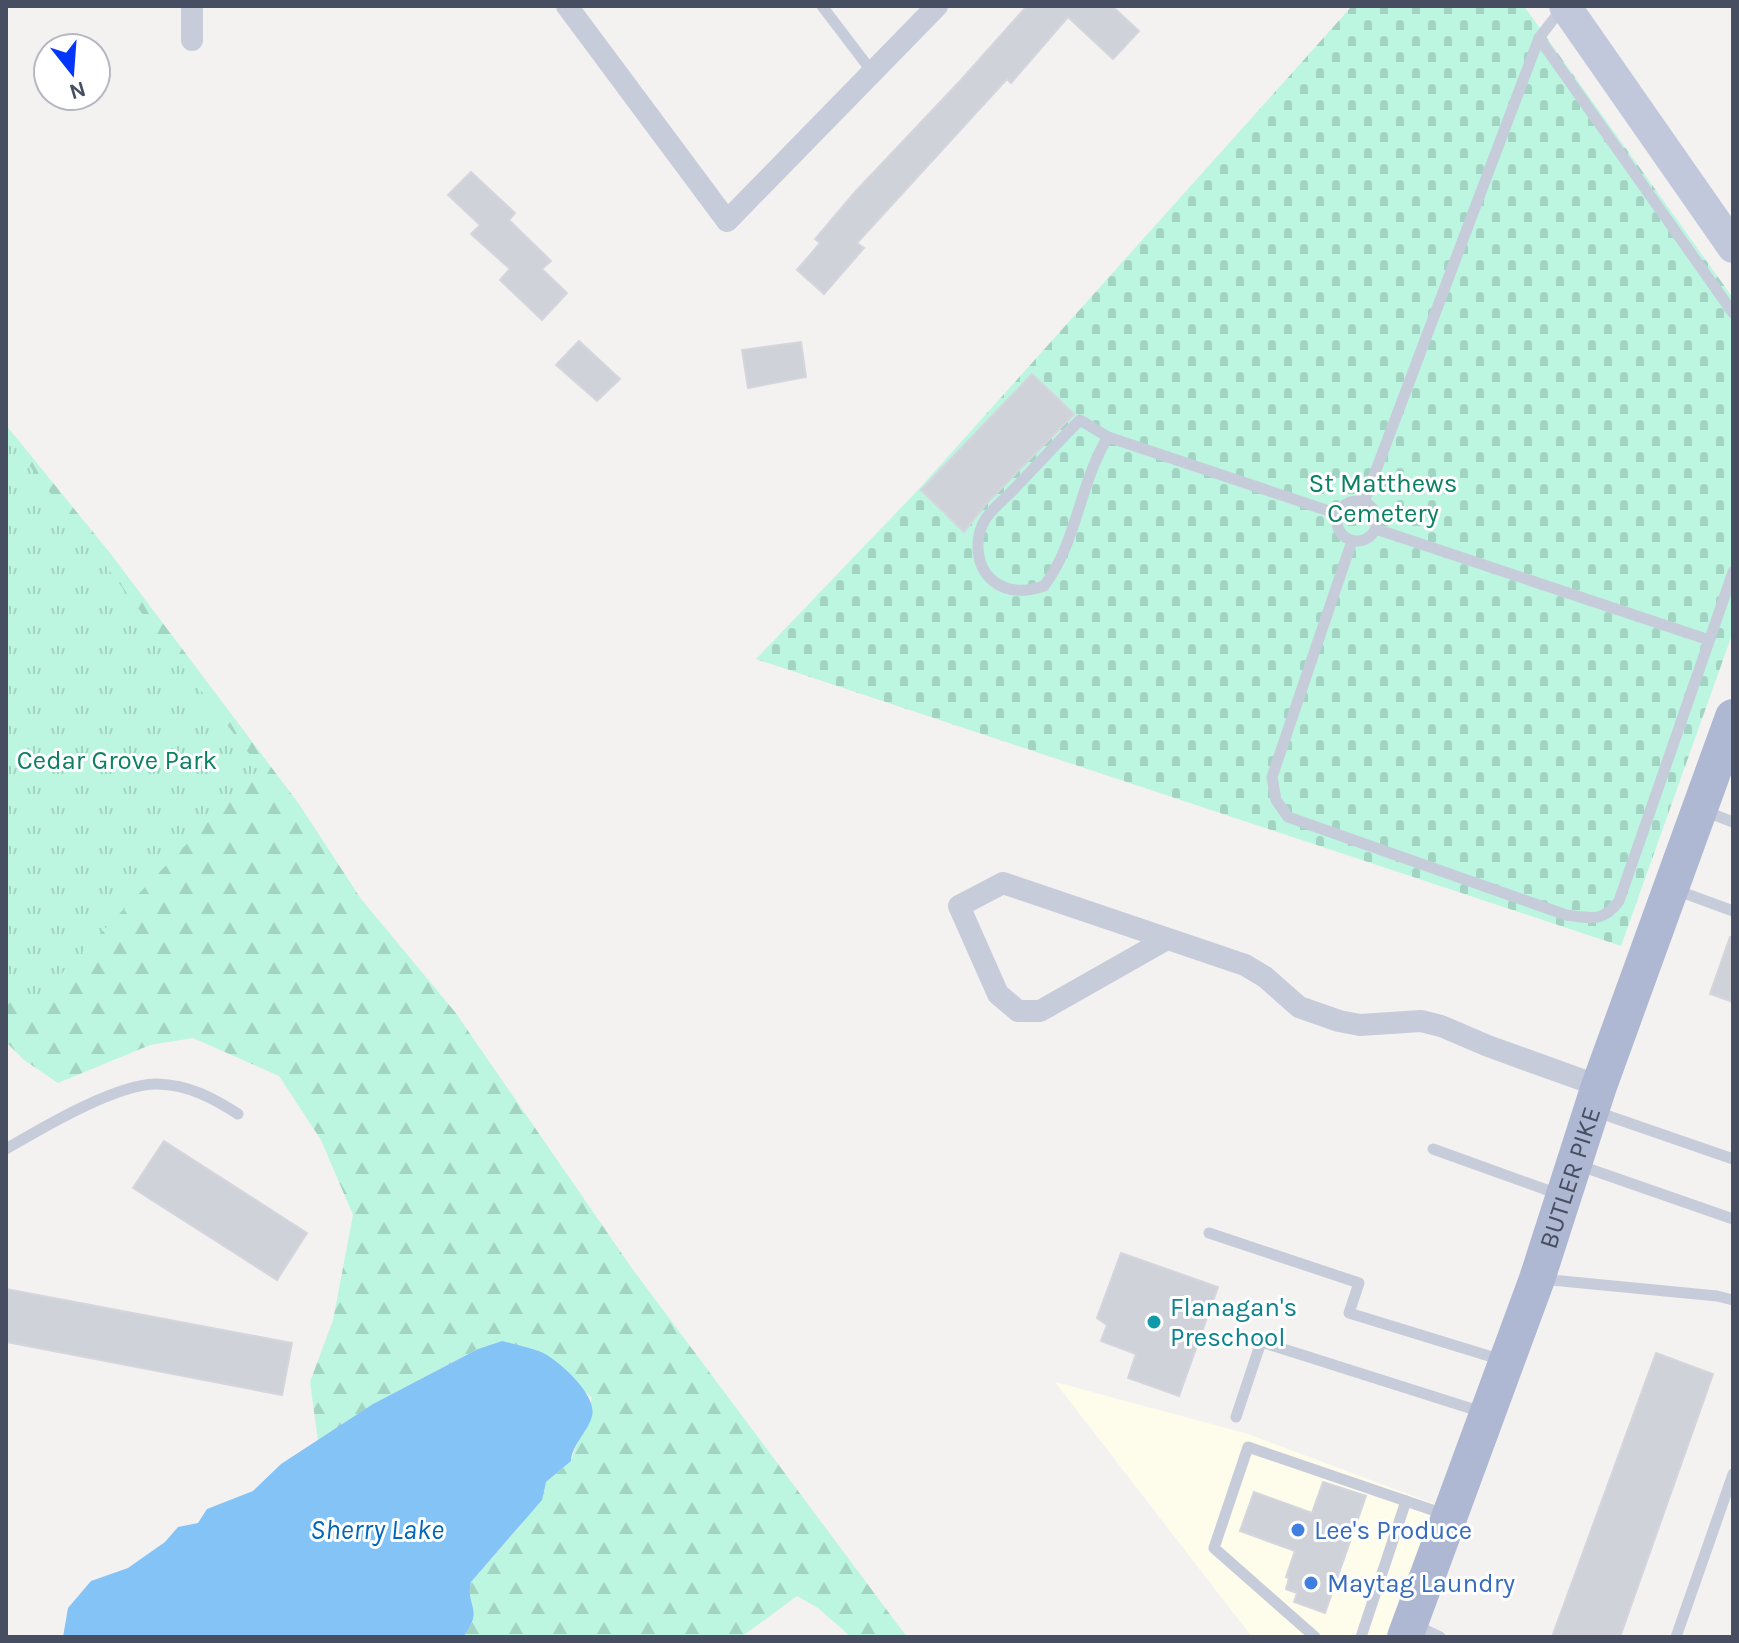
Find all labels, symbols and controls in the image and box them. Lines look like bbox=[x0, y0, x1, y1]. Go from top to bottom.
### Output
north arrow bbox=[32, 32, 112, 112]
text: N bbox=[66, 75, 89, 105]
park label: St Matthews Cemetery bbox=[1308, 468, 1458, 529]
park label: Cedar Grove Park bbox=[17, 745, 217, 776]
street label: BUTLER PIKE bbox=[1533, 1103, 1607, 1253]
place label: Flanagan's Preschool bbox=[1170, 1292, 1297, 1353]
marker: Flanagan's Preschool bbox=[1145, 1313, 1163, 1331]
water label: Sherry Lake bbox=[310, 1513, 444, 1546]
place label: Lee's Produce bbox=[1314, 1515, 1472, 1546]
marker: Lee's Produce bbox=[1289, 1521, 1307, 1539]
place label: Maytag Laundry bbox=[1327, 1568, 1515, 1599]
marker: Maytag Laundry bbox=[1302, 1574, 1320, 1592]

